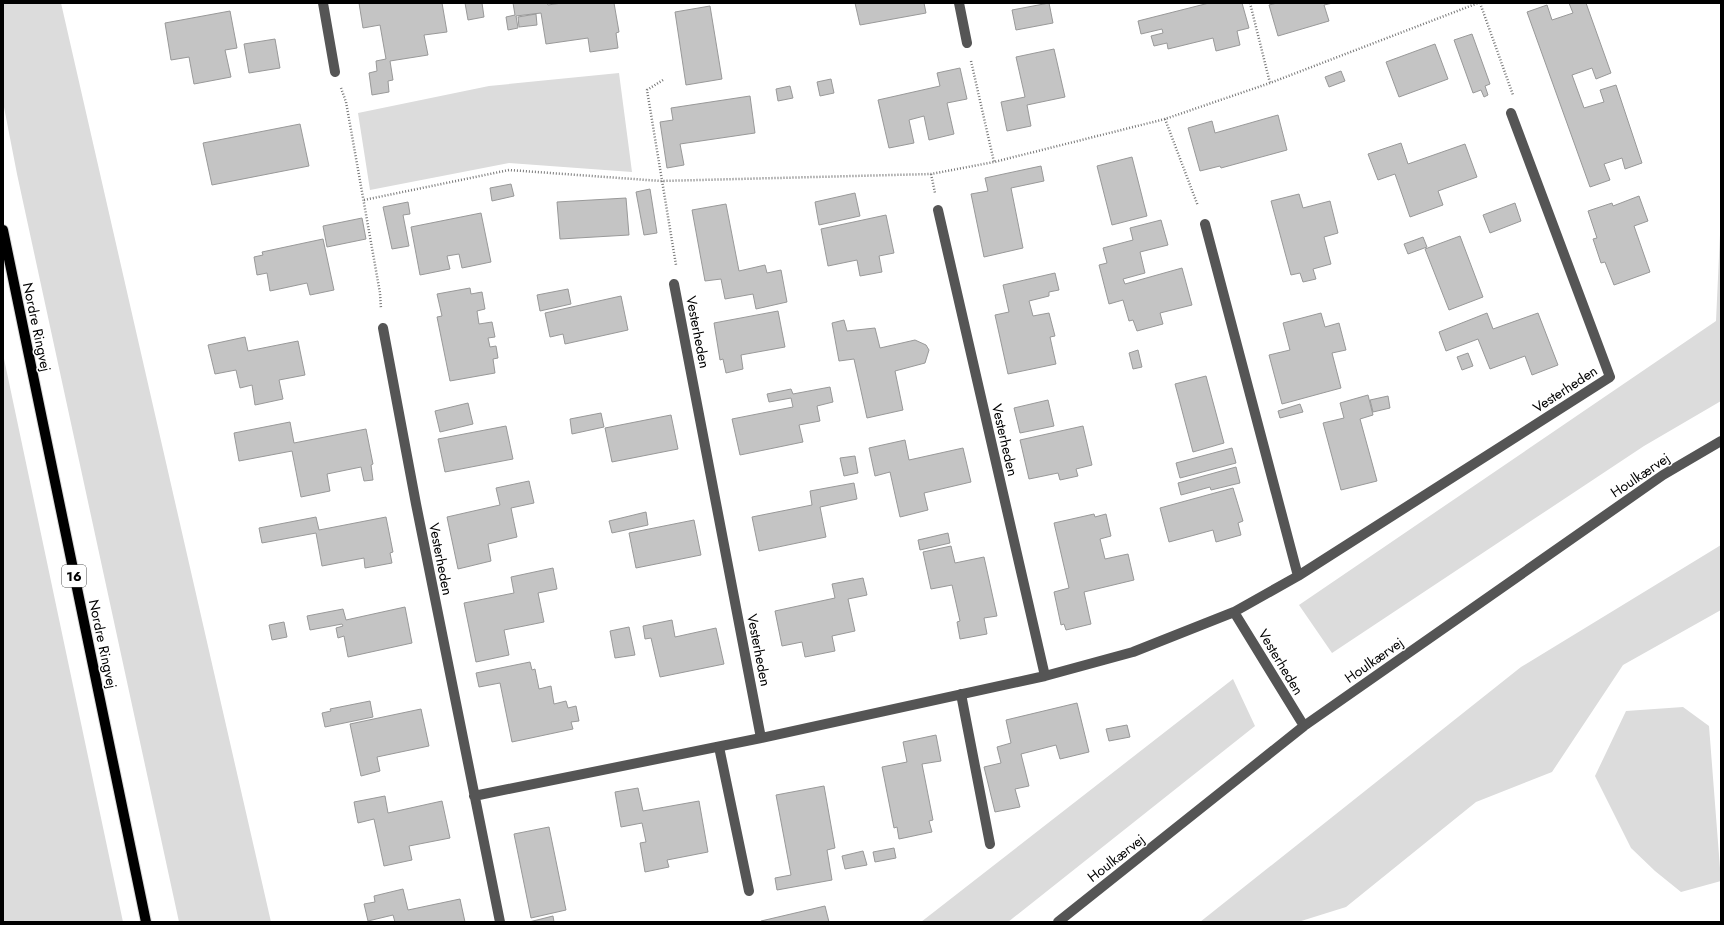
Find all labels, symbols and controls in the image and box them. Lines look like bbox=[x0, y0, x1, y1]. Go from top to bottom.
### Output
street label: Nordre Ringvej bbox=[18, 281, 56, 373]
street label: Vesterheden bbox=[681, 294, 715, 370]
street label: Vesterheden bbox=[1529, 361, 1601, 417]
street label: Vesterheden bbox=[987, 402, 1023, 478]
street label: Houlkærvej bbox=[1606, 448, 1674, 502]
street label: Vesterheden bbox=[424, 521, 458, 597]
road number: 16 bbox=[62, 565, 86, 587]
street label: Nordre Ringvej bbox=[84, 598, 122, 690]
street label: Vesterheden bbox=[742, 612, 776, 688]
street label: Vesterheden bbox=[1254, 625, 1308, 699]
street label: Houlkærvej bbox=[1340, 632, 1408, 688]
street label: Houlkærvej bbox=[1083, 829, 1149, 887]

